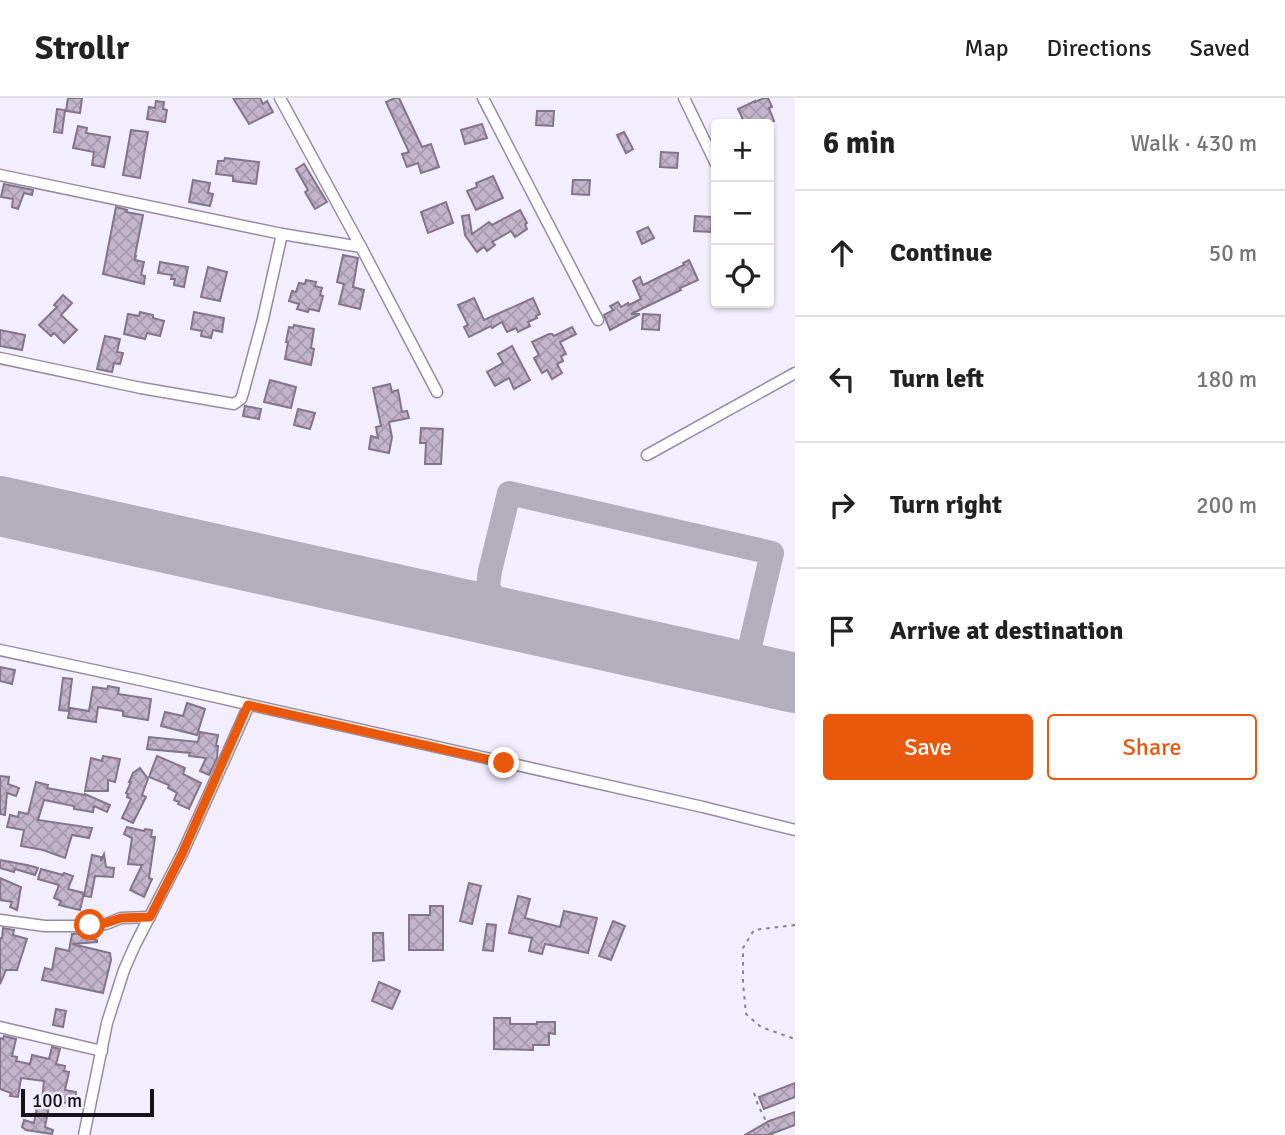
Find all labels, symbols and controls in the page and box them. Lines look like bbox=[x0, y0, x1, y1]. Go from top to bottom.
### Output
text: Strollr bbox=[35, 28, 129, 69]
text: Map bbox=[964, 33, 1009, 63]
text: Directions bbox=[1047, 33, 1152, 63]
text: Saved bbox=[1190, 33, 1250, 63]
map controls bbox=[711, 119, 774, 308]
button: + bbox=[711, 119, 774, 182]
text: 6 min bbox=[823, 125, 895, 162]
text: Walk · 430 m bbox=[1131, 129, 1257, 158]
button: − bbox=[711, 182, 774, 245]
icon: ahead bbox=[823, 234, 861, 272]
text: Continue bbox=[890, 237, 992, 269]
text: 50 m bbox=[1209, 239, 1257, 268]
button: locate bbox=[711, 245, 774, 308]
icon: left bbox=[823, 360, 861, 398]
text: Turn left bbox=[890, 363, 984, 395]
text: 180 m bbox=[1196, 365, 1257, 394]
icon: right bbox=[823, 486, 861, 524]
text: Turn right bbox=[890, 489, 1002, 521]
text: 200 m bbox=[1196, 491, 1257, 520]
icon: arrive bbox=[823, 612, 861, 650]
text: Arrive at destination bbox=[890, 615, 1123, 647]
button: Save bbox=[823, 714, 1033, 780]
button: Share bbox=[1047, 714, 1257, 780]
route end bbox=[488, 747, 519, 778]
route start bbox=[74, 909, 105, 940]
scale bar bbox=[21, 1086, 154, 1118]
text: 100 m bbox=[32, 1089, 82, 1113]

